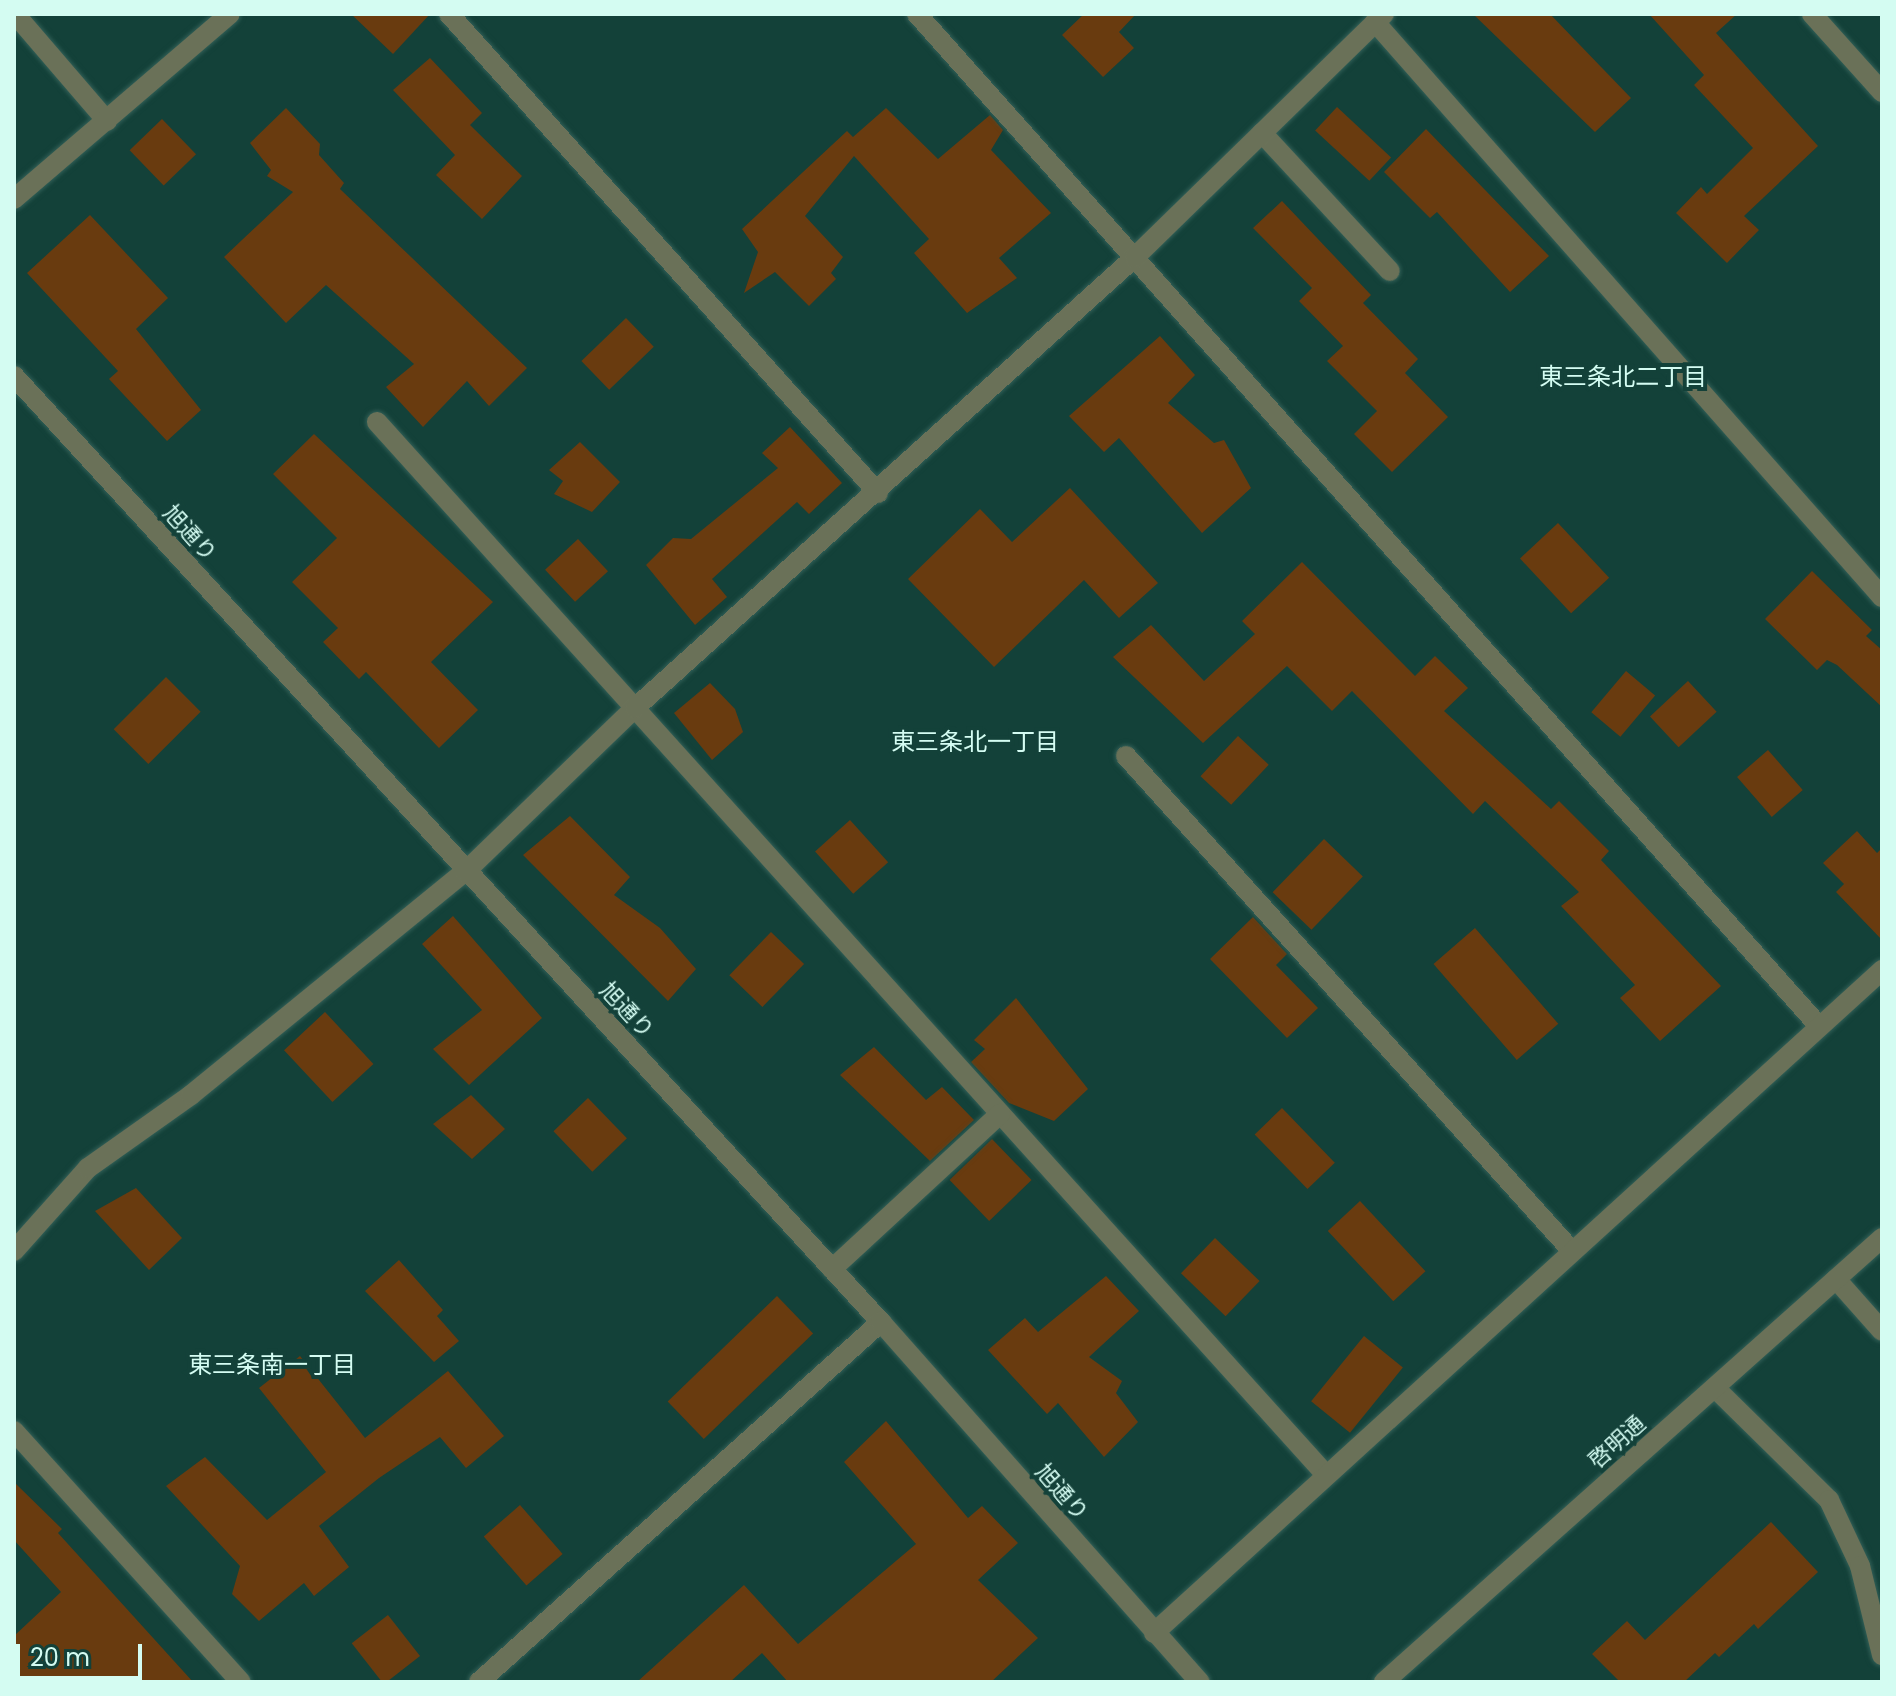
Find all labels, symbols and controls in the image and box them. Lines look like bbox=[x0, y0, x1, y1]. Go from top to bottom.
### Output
district label: 東三条北二丁目 bbox=[1539, 363, 1707, 391]
street label: 旭通り bbox=[158, 500, 222, 566]
district label: 東三条北一丁目 bbox=[891, 728, 1059, 756]
street label: 旭通り bbox=[595, 977, 659, 1043]
district label: 東三条南一丁目 bbox=[188, 1351, 356, 1379]
street label: 啓明通 bbox=[1584, 1410, 1650, 1474]
street label: 旭通り bbox=[1030, 1458, 1094, 1526]
scale bar bbox=[20, 1628, 146, 1678]
text: 20 m bbox=[30, 1641, 90, 1674]

